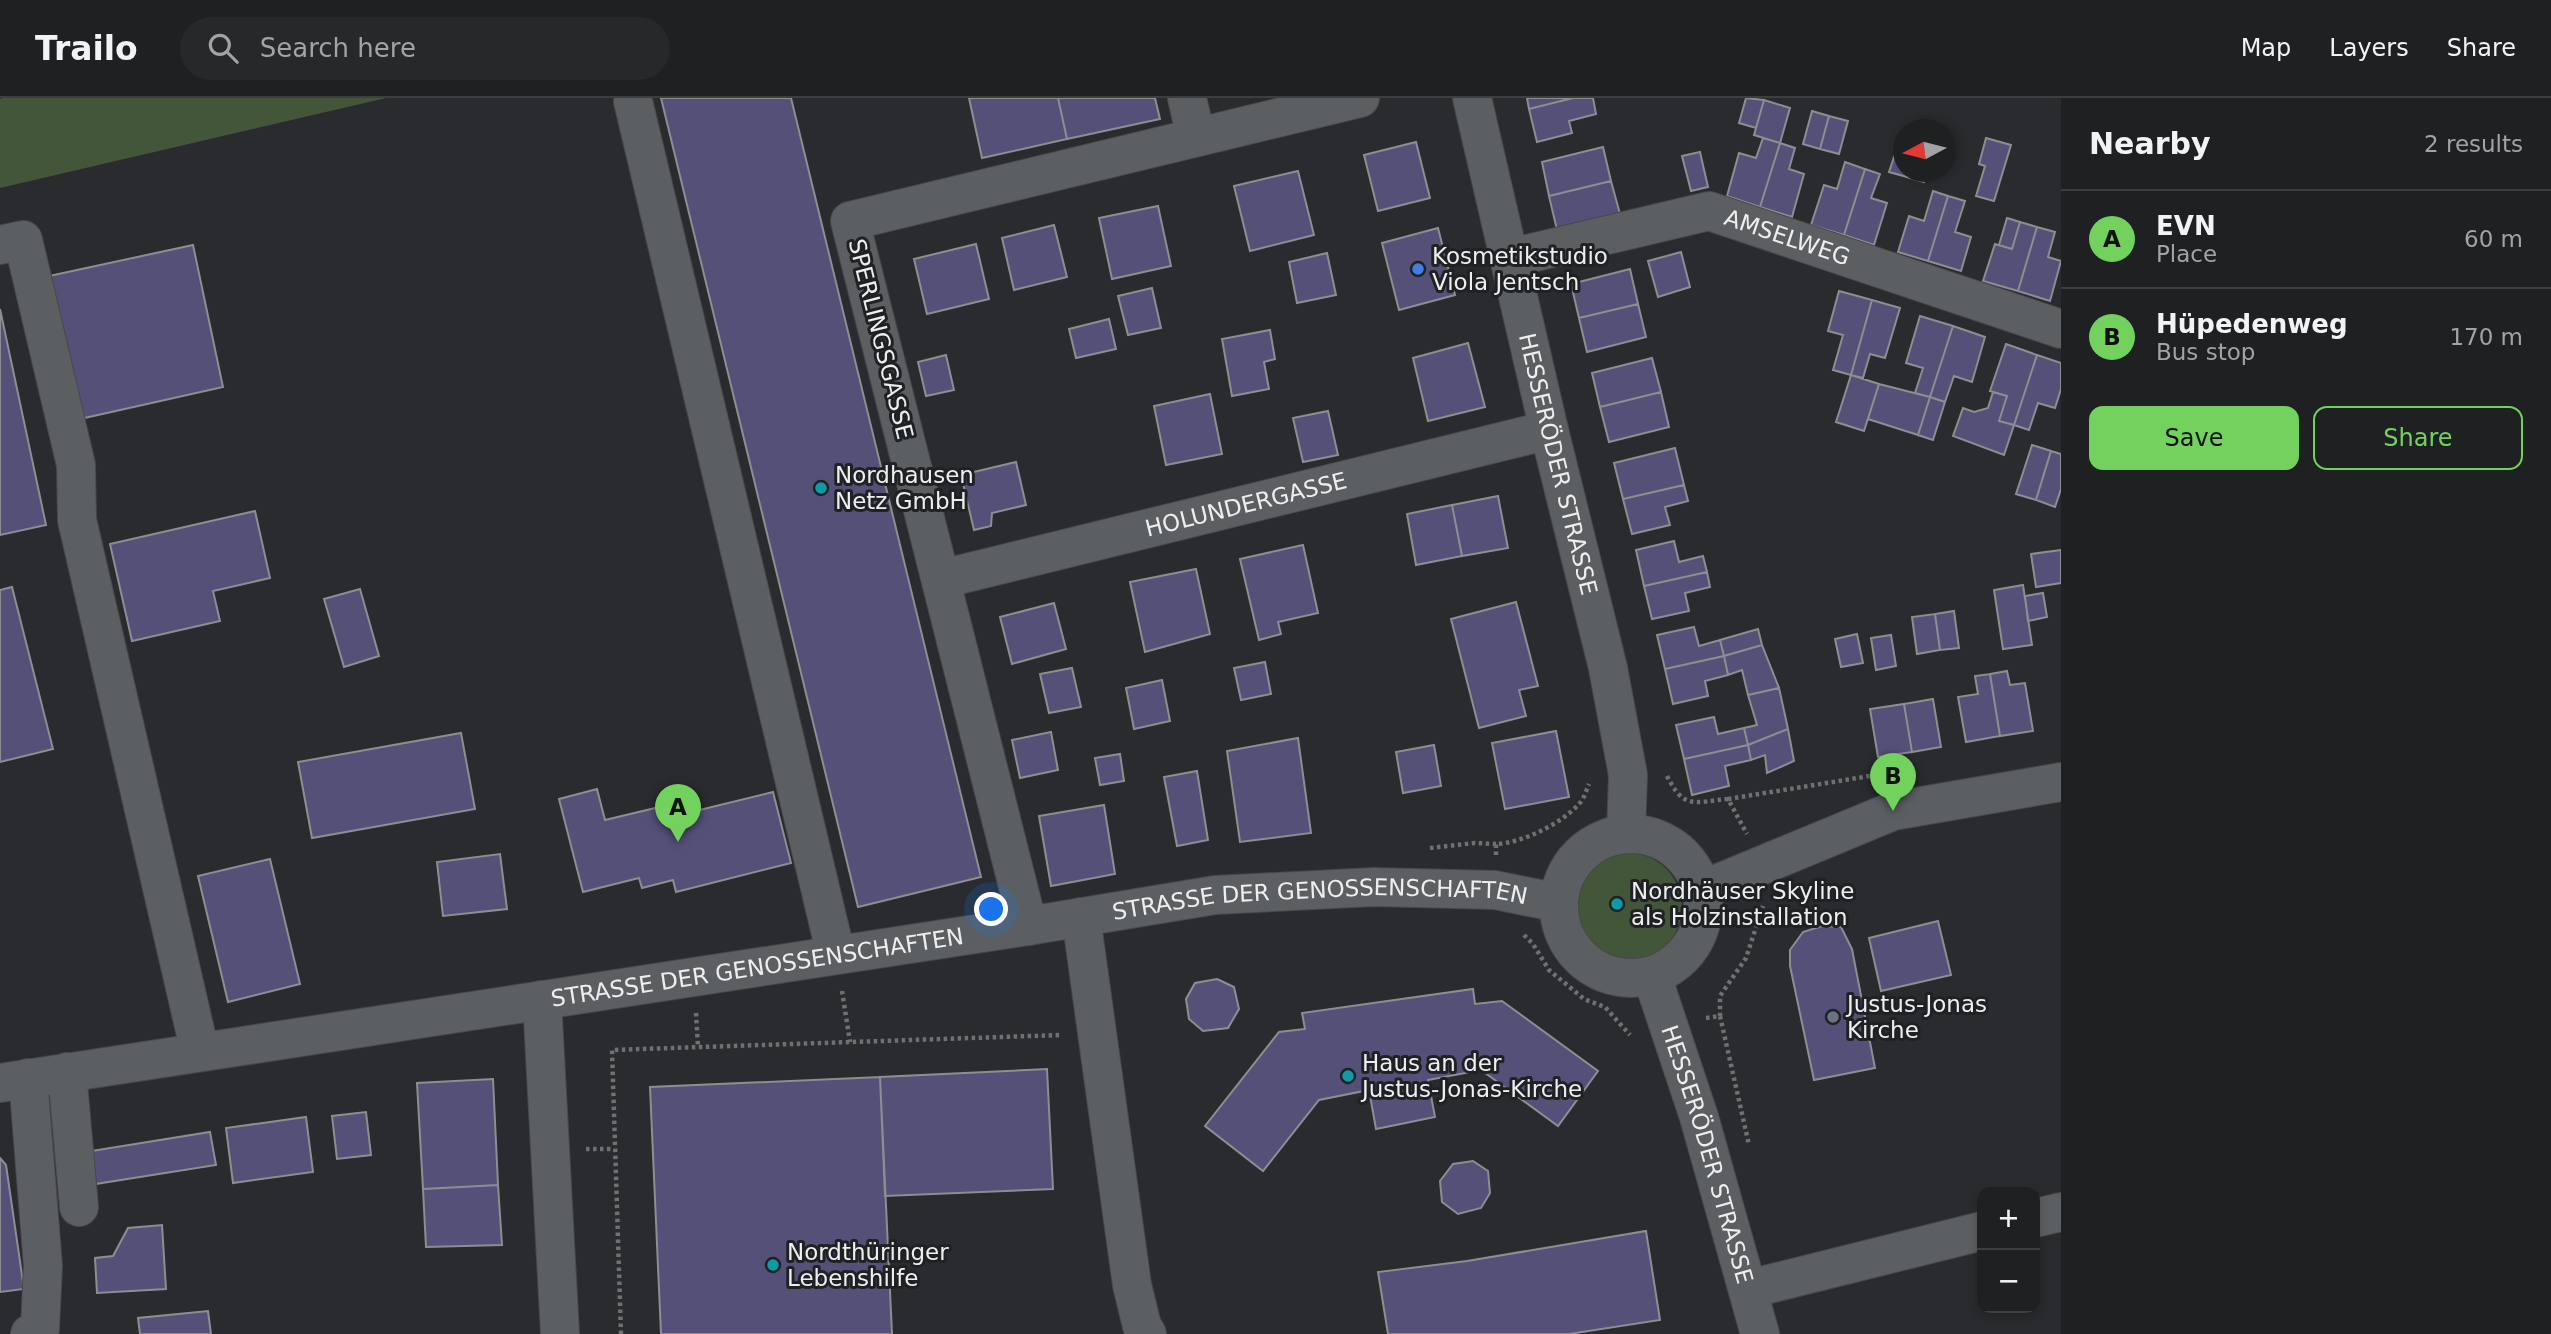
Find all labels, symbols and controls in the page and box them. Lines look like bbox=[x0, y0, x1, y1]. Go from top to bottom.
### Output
search box bbox=[180, 17, 670, 80]
text: Trailo bbox=[35, 29, 138, 68]
icon: search bbox=[204, 29, 242, 67]
text: Search here bbox=[260, 33, 416, 63]
text: Map bbox=[2241, 34, 2291, 62]
text: Layers bbox=[2329, 34, 2409, 62]
text: Share bbox=[2447, 34, 2516, 62]
north arrow bbox=[1893, 119, 1956, 182]
text: Nearby bbox=[2089, 126, 2211, 161]
text: 2 results bbox=[2424, 131, 2523, 157]
street label: AMSELWEG bbox=[1721, 204, 1853, 270]
text: EVN bbox=[2156, 211, 2216, 241]
text: A bbox=[2103, 226, 2121, 252]
text: 60 m bbox=[2464, 226, 2523, 252]
street label: SPERLINGSGASSE bbox=[844, 236, 918, 442]
text: Place bbox=[2156, 241, 2217, 267]
place label: Kosmetikstudio Viola Jentsch bbox=[1432, 243, 1608, 295]
marker: Kosmetikstudio Viola Jentsch bbox=[1410, 261, 1426, 277]
text: Hüpedenweg bbox=[2156, 309, 2348, 339]
text: B bbox=[2103, 324, 2121, 350]
text: 170 m bbox=[2449, 324, 2523, 350]
street label: HESSERÖDER STRASSE bbox=[1514, 331, 1602, 598]
text: Bus stop bbox=[2156, 339, 2255, 365]
button: Save bbox=[2089, 406, 2299, 470]
button: Share bbox=[2313, 406, 2523, 470]
place label: Nordhausen Netz GmbH bbox=[835, 462, 974, 514]
street label: HOLUNDERGASSE bbox=[1142, 467, 1349, 542]
marker: Nordhausen Netz GmbH bbox=[813, 480, 829, 496]
pin: B bbox=[1870, 753, 1916, 811]
pin: A bbox=[655, 784, 701, 842]
street label: STRASSE DER GENOSSENSCHAFTEN bbox=[1110, 874, 1530, 925]
place label: Nordhäuser Skyline als Holzinstallation bbox=[1631, 878, 1854, 930]
your location bbox=[974, 892, 1008, 926]
marker: Nordhäuser Skyline als Holzinstallation bbox=[1609, 896, 1625, 912]
street label: STRASSE DER GENOSSENSCHAFTEN bbox=[549, 923, 965, 1012]
place label: Justus-Jonas Kirche bbox=[1845, 991, 1987, 1043]
marker: Justus-Jonas Kirche bbox=[1825, 1009, 1841, 1025]
street label: HESSERÖDER STRASSE bbox=[1656, 1022, 1758, 1287]
place label: Haus an der Justus-Jonas-Kirche bbox=[1360, 1050, 1582, 1102]
marker: Haus an der Justus-Jonas-Kirche bbox=[1340, 1068, 1356, 1084]
map controls bbox=[1977, 1187, 2040, 1313]
button: + bbox=[1977, 1187, 2040, 1250]
place label: Nordthüringer Lebenshilfe bbox=[787, 1239, 949, 1291]
button: − bbox=[1977, 1250, 2040, 1313]
marker: Nordthüringer Lebenshilfe bbox=[765, 1257, 781, 1273]

